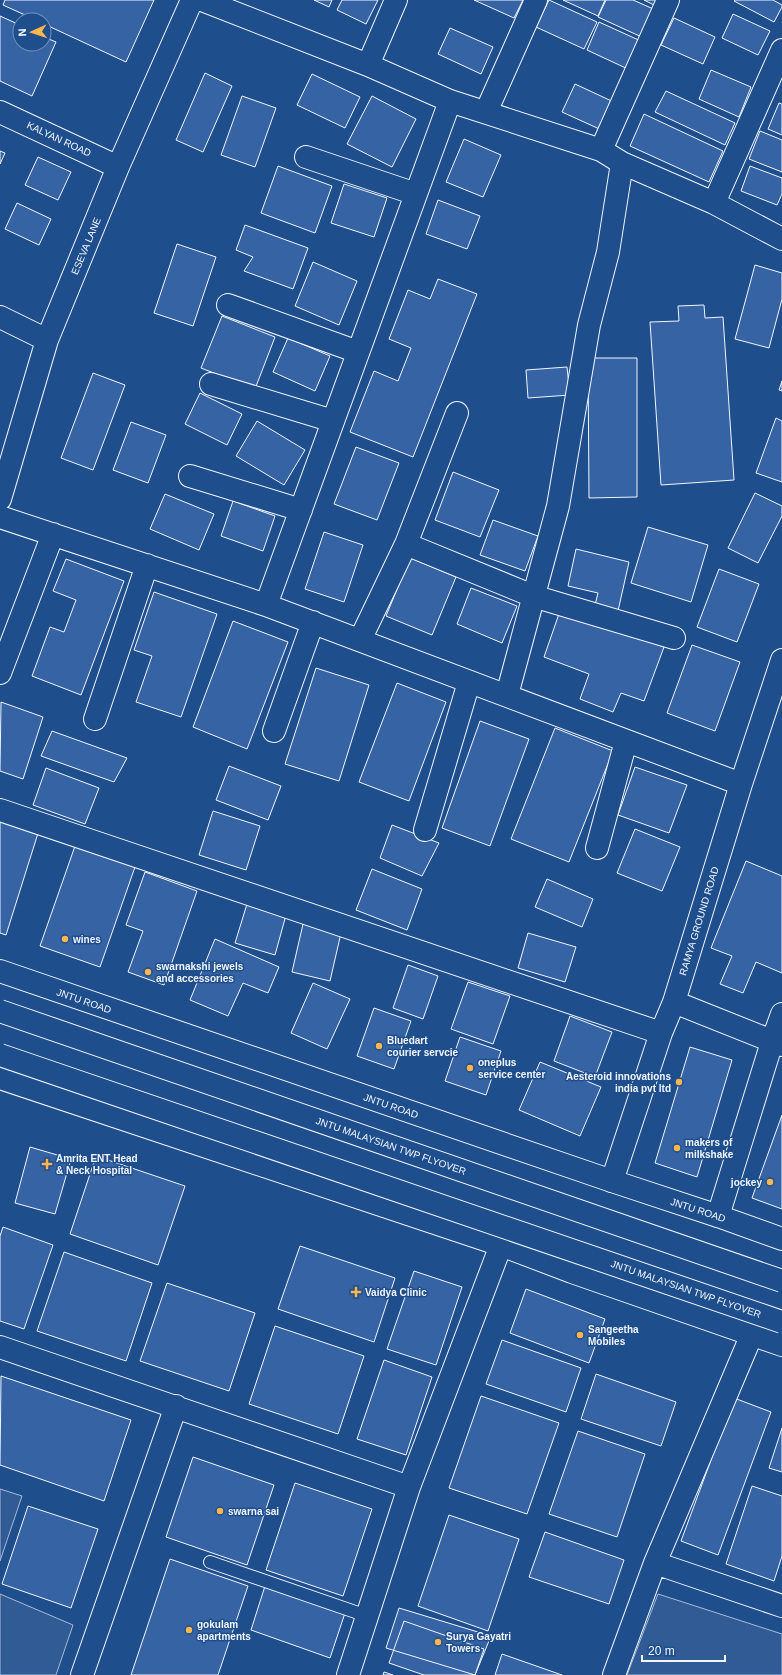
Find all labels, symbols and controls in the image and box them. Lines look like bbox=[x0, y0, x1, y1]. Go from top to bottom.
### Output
north arrow bbox=[12, 12, 52, 52]
text: N bbox=[16, 28, 28, 37]
street label: KALYAN ROAD bbox=[25, 119, 93, 159]
street label: ESEVA LANE bbox=[69, 215, 103, 276]
street label: RAMYA GROUND ROAD bbox=[677, 865, 721, 977]
marker: wines bbox=[60, 934, 70, 944]
place label: wines bbox=[72, 934, 101, 945]
place label: swarnakshi jewels and accessories bbox=[156, 961, 244, 984]
marker: swarnakshi jewels and accessories bbox=[143, 967, 153, 977]
street label: JNTU ROAD bbox=[55, 986, 113, 1016]
place label: Bluedart courier servcie bbox=[387, 1035, 459, 1058]
marker: Bluedart courier servcie bbox=[374, 1041, 384, 1051]
place label: oneplus service center bbox=[478, 1057, 545, 1080]
marker: oneplus service center bbox=[465, 1063, 475, 1073]
place label: Aesteroid innovations india pvt ltd bbox=[566, 1071, 671, 1094]
marker: Aesteroid innovations india pvt ltd bbox=[674, 1077, 684, 1087]
street label: JNTU ROAD bbox=[362, 1091, 420, 1121]
street label: JNTU MALAYSIAN TWP FLYOVER bbox=[314, 1115, 468, 1177]
place label: makers of milkshake bbox=[685, 1137, 734, 1160]
marker: makers of milkshake bbox=[672, 1143, 682, 1153]
place label: Amrita ENT Head & Neck Hospital bbox=[56, 1153, 138, 1176]
marker: Amrita ENT Head & Neck Hospital bbox=[41, 1158, 53, 1170]
place label: jockey bbox=[730, 1177, 762, 1188]
marker: jockey bbox=[765, 1177, 775, 1187]
street label: JNTU ROAD bbox=[669, 1196, 727, 1224]
street label: JNTU MALAYSIAN TWP FLYOVER bbox=[609, 1258, 763, 1320]
marker: Vaidya Clinic bbox=[350, 1286, 362, 1298]
place label: Vaidya Clinic bbox=[365, 1287, 427, 1298]
place label: Sangeetha Mobiles bbox=[588, 1324, 639, 1347]
marker: Sangeetha Mobiles bbox=[575, 1330, 585, 1340]
marker: swarna sai bbox=[215, 1506, 225, 1516]
place label: swarna sai bbox=[228, 1506, 279, 1517]
place label: gokulam apartments bbox=[197, 1619, 251, 1642]
marker: gokulam apartments bbox=[184, 1625, 194, 1635]
place label: Surya Gayatri Towers bbox=[446, 1631, 511, 1654]
marker: Surya Gayatri Towers bbox=[433, 1637, 443, 1647]
scale bar bbox=[642, 1637, 725, 1663]
text: 20 m bbox=[648, 1644, 675, 1658]

